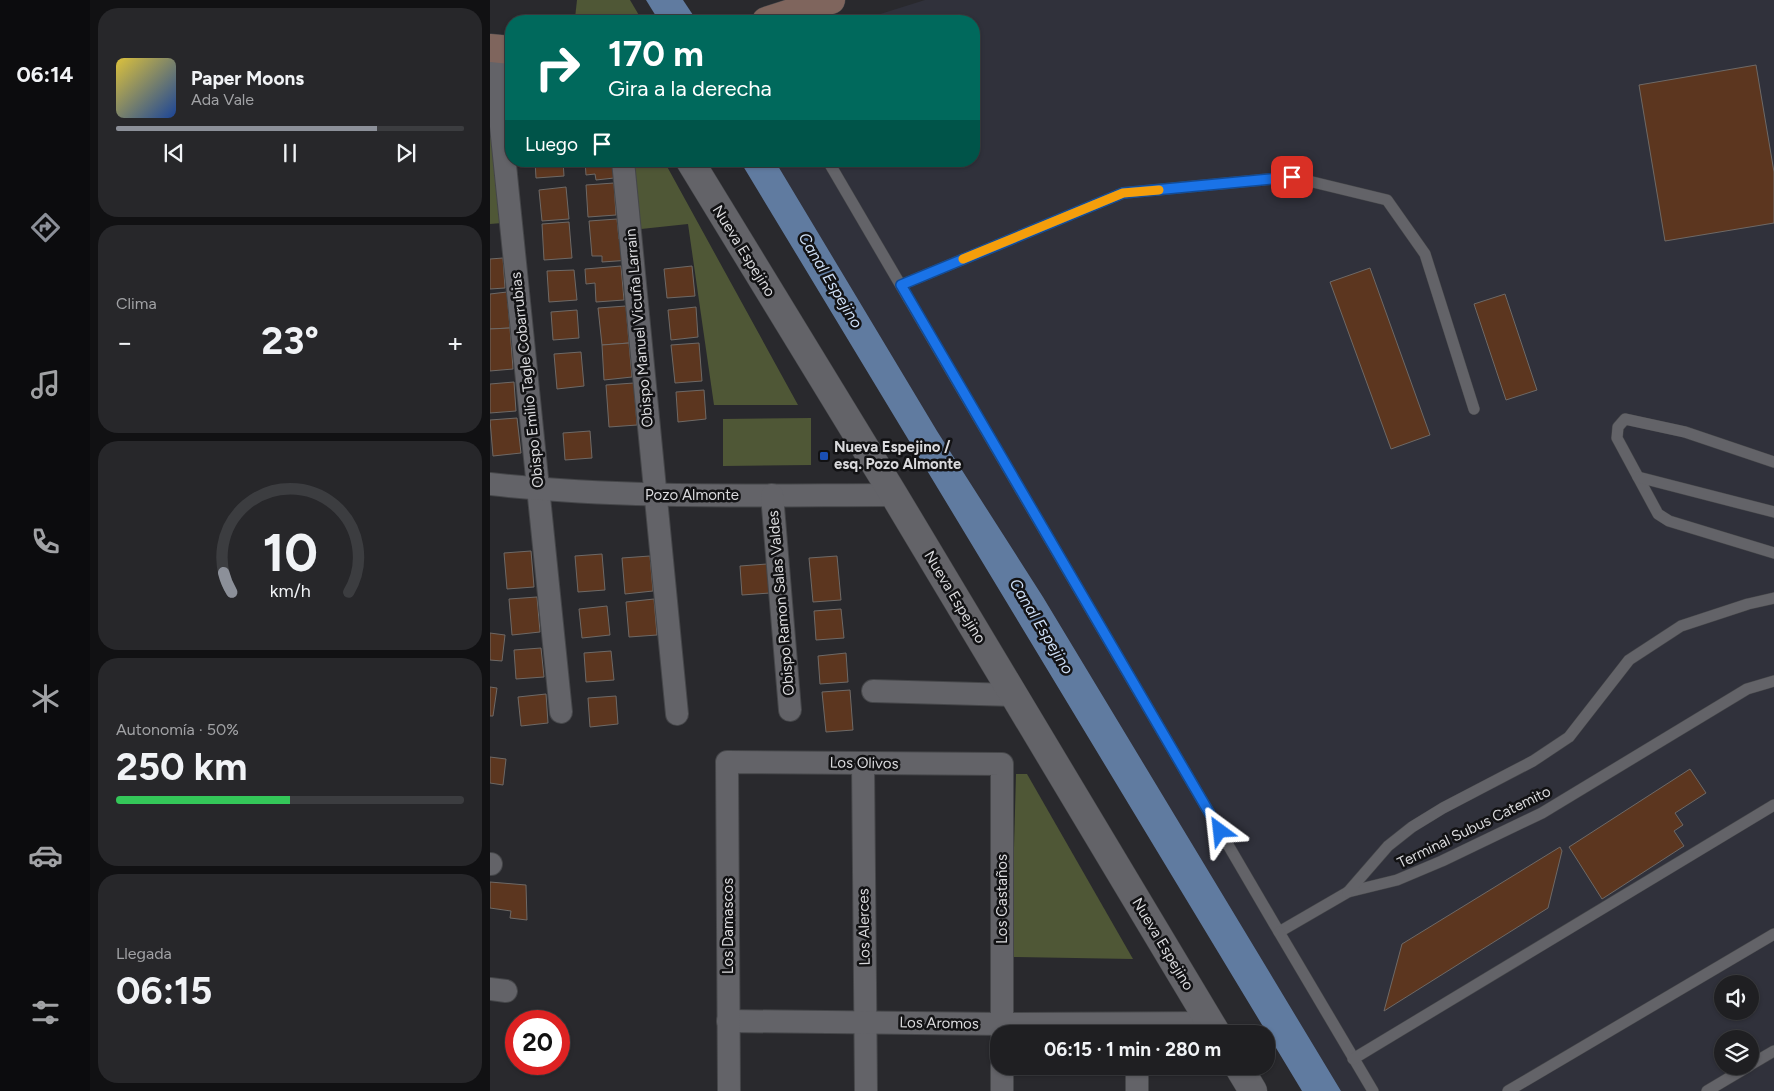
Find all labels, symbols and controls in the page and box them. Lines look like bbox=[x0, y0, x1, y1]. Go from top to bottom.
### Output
text: 170 m bbox=[608, 33, 704, 75]
icon: right bbox=[525, 35, 590, 100]
text: 06:14 bbox=[17, 61, 73, 88]
text: Paper Moons bbox=[191, 67, 304, 90]
text: Gira a la derecha bbox=[608, 75, 772, 102]
text: Ada Vale bbox=[191, 90, 254, 109]
icon: arrive bbox=[588, 130, 616, 158]
text: Luego bbox=[525, 133, 578, 156]
icon: previous bbox=[160, 139, 188, 167]
icon: pause bbox=[276, 139, 304, 167]
icon: next bbox=[392, 139, 420, 167]
pin bbox=[1271, 156, 1313, 198]
icon: arrive bbox=[1278, 163, 1306, 191]
street label: Nueva Espejino bbox=[709, 202, 779, 300]
icon: directions bbox=[28, 210, 63, 245]
street label: Obispo Manuel Vicuña Larrain bbox=[621, 228, 657, 428]
water label: Canal Espejino bbox=[795, 229, 867, 331]
street label: Obispo Emilio Tagle Cobarrubias bbox=[507, 271, 547, 489]
text: Clima bbox=[116, 294, 157, 313]
text: 23° bbox=[261, 318, 319, 364]
text: − bbox=[116, 325, 133, 359]
text: + bbox=[447, 325, 464, 359]
icon: music bbox=[28, 367, 63, 402]
place label: Nueva Espejino / esq. Pozo Almonte bbox=[834, 438, 962, 473]
marker: Nueva Espejino / esq. Pozo Almonte bbox=[818, 450, 830, 462]
street label: Pozo Almonte bbox=[645, 486, 739, 504]
street label: Obispo Ramon Salas Valdes bbox=[764, 510, 798, 696]
text: 10 bbox=[262, 522, 318, 584]
icon: phone bbox=[28, 524, 63, 559]
street label: Nueva Espejino bbox=[920, 548, 990, 647]
water label: Canal Espejino bbox=[1006, 575, 1078, 677]
text: km/h bbox=[270, 580, 310, 601]
icon: climate bbox=[28, 681, 63, 716]
text: Autonomía · 50% bbox=[116, 720, 239, 739]
text: 250 km bbox=[116, 744, 247, 790]
street label: Los Olivos bbox=[829, 753, 899, 773]
street label: Terminal Subus Catemito bbox=[1394, 782, 1554, 872]
position arrow bbox=[1193, 804, 1245, 856]
icon: car bbox=[28, 838, 63, 873]
street label: Los Castaños bbox=[993, 854, 1011, 944]
street label: Los Damascos bbox=[719, 878, 737, 974]
street label: Los Alerces bbox=[854, 888, 874, 966]
street label: Nueva Espejino bbox=[1128, 895, 1198, 994]
text: Llegada bbox=[116, 944, 172, 963]
text: 06:15 bbox=[116, 968, 212, 1014]
map controls bbox=[1714, 975, 1759, 1075]
button: sound bbox=[1714, 975, 1759, 1020]
icon: filters bbox=[28, 995, 63, 1030]
speed limit sign: 20 bbox=[505, 1010, 570, 1075]
street label: Los Aromos bbox=[899, 1013, 979, 1033]
button: layers bbox=[1714, 1030, 1759, 1075]
text: 06:15 · 1 min · 280 m bbox=[1044, 1038, 1221, 1061]

